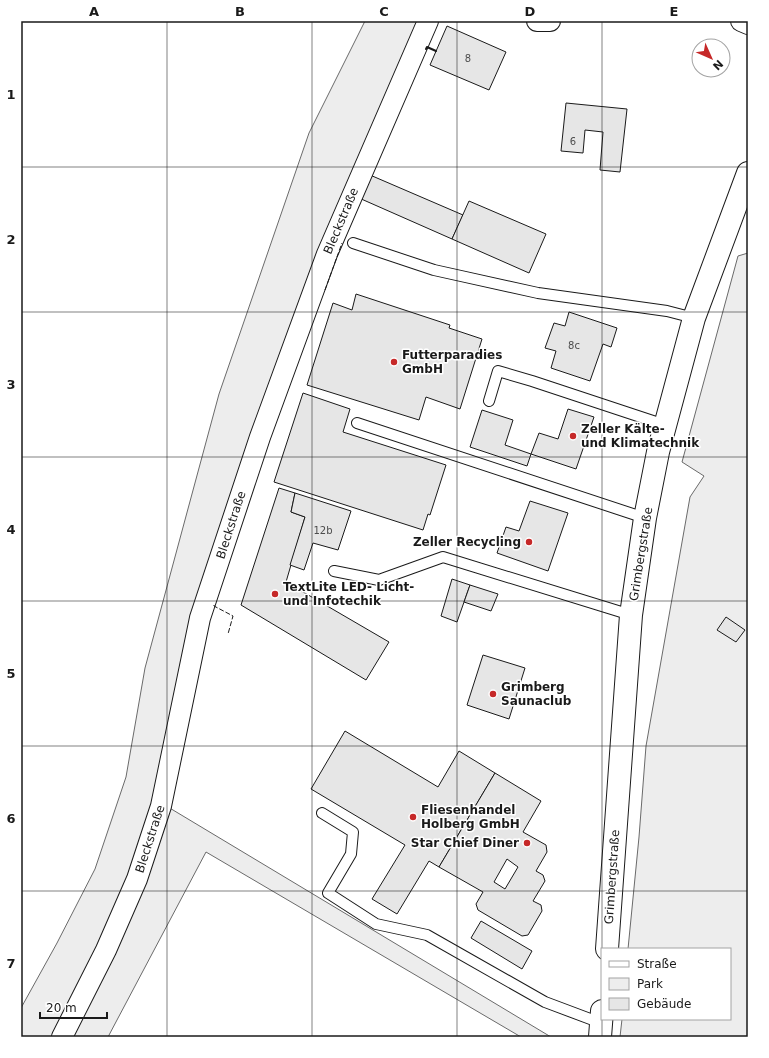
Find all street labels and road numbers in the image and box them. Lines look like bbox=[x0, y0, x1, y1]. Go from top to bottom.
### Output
street label: Bleckstraße bbox=[321, 186, 361, 256]
street label: Bleckstraße bbox=[213, 489, 249, 561]
street label: Grimbergstraße bbox=[627, 506, 655, 602]
street label: Bleckstraße bbox=[132, 803, 168, 875]
street label: Grimbergstraße bbox=[602, 829, 622, 925]

